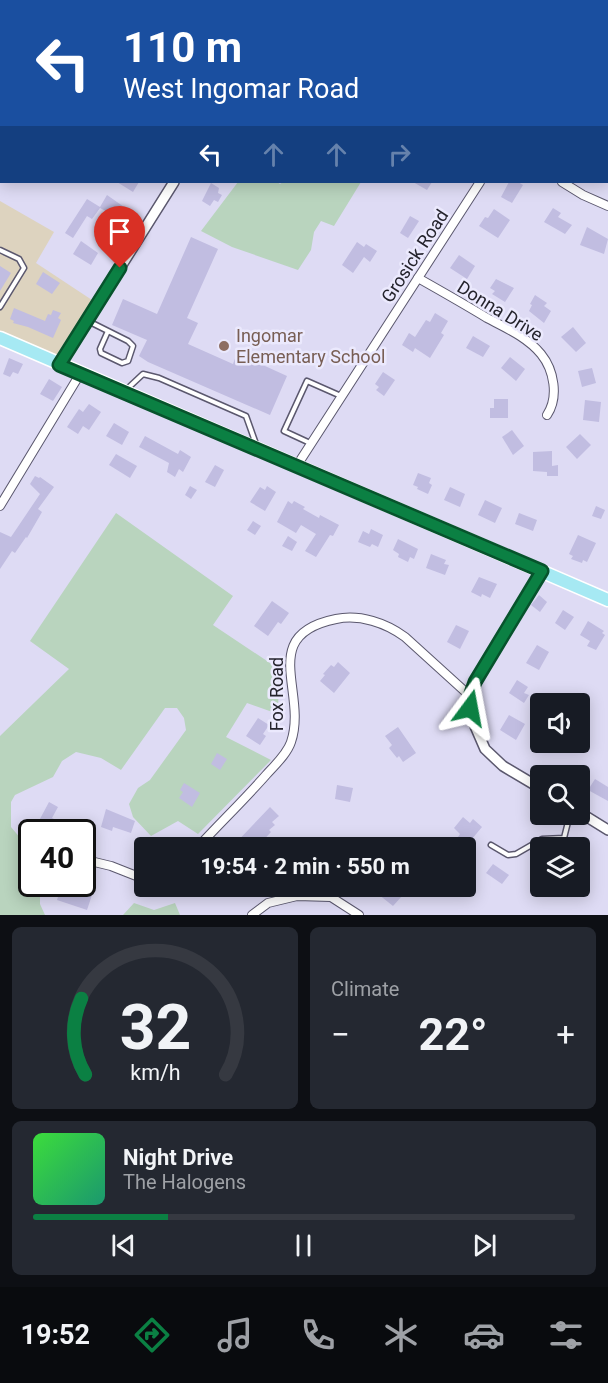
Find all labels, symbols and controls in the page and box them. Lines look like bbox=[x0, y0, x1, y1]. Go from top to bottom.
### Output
text: 110 m bbox=[123, 23, 242, 72]
icon: left bbox=[24, 24, 102, 102]
text: West Ingomar Road bbox=[123, 73, 359, 105]
icon: left bbox=[194, 138, 227, 171]
icon: ahead bbox=[257, 138, 290, 171]
icon: ahead bbox=[320, 138, 353, 171]
icon: right bbox=[383, 138, 416, 171]
street label: Grosick Road bbox=[377, 205, 452, 306]
pin bbox=[94, 206, 145, 268]
icon: arrive bbox=[103, 215, 136, 248]
street label: Donna Drive bbox=[454, 276, 547, 345]
place label: Ingomar Elementary School bbox=[236, 325, 385, 367]
marker: Ingomar Elementary School bbox=[217, 339, 231, 353]
street label: Fox Road bbox=[266, 657, 287, 731]
position arrow bbox=[438, 676, 502, 740]
map controls bbox=[530, 693, 590, 897]
button: sound bbox=[530, 693, 590, 753]
button: search bbox=[530, 765, 590, 825]
speed limit sign: 40 bbox=[18, 819, 96, 897]
button: layers bbox=[530, 837, 590, 897]
text: 19:54 · 2 min · 550 m bbox=[200, 854, 410, 879]
text: Climate bbox=[331, 977, 399, 1001]
text: 32 bbox=[119, 991, 191, 1064]
text: 22° bbox=[418, 1008, 488, 1061]
text: − bbox=[331, 1015, 350, 1054]
text: + bbox=[556, 1015, 575, 1054]
text: km/h bbox=[130, 1060, 180, 1085]
text: Night Drive bbox=[123, 1145, 233, 1170]
text: The Halogens bbox=[123, 1170, 246, 1194]
icon: previous bbox=[107, 1229, 140, 1262]
icon: pause bbox=[287, 1229, 320, 1262]
icon: next bbox=[468, 1229, 501, 1262]
icon: directions bbox=[131, 1314, 173, 1356]
icon: music bbox=[214, 1314, 256, 1356]
icon: phone bbox=[297, 1314, 339, 1356]
icon: climate bbox=[380, 1314, 422, 1356]
icon: car bbox=[463, 1314, 505, 1356]
icon: filters bbox=[545, 1314, 587, 1356]
text: 19:52 bbox=[20, 1319, 90, 1351]

